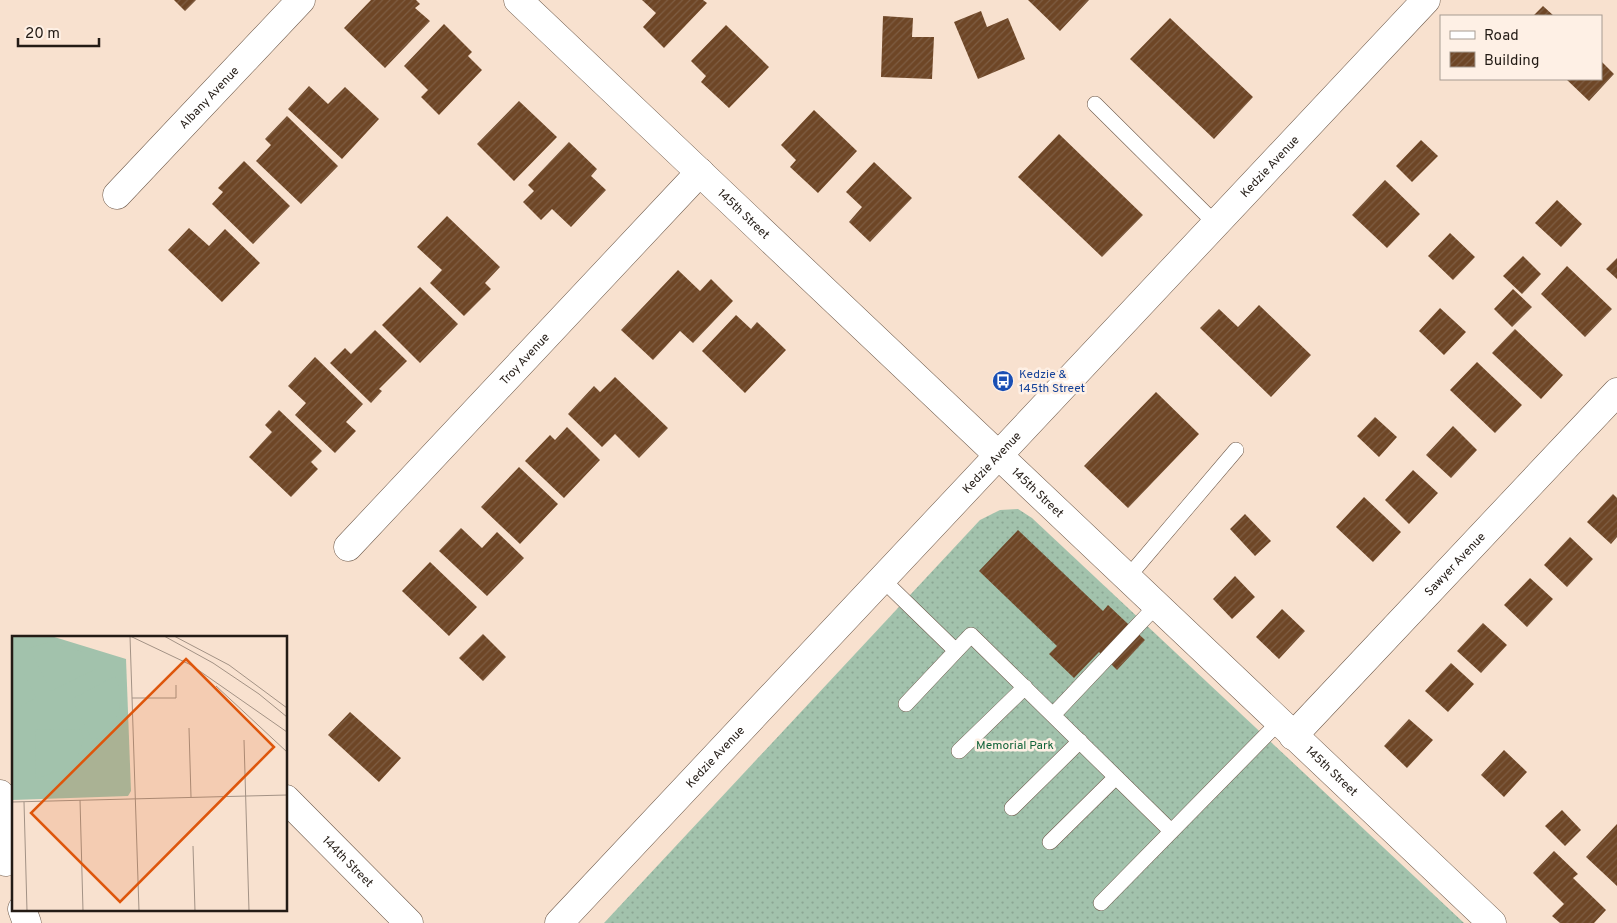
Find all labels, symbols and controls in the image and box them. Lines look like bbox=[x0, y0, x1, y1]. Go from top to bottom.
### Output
scale bar bbox=[18, 15, 99, 47]
legend bbox=[1440, 15, 1602, 80]
text: 20 m bbox=[25, 25, 60, 44]
text: Road bbox=[1484, 27, 1519, 46]
text: Building bbox=[1484, 52, 1539, 71]
street label: Albany Avenue bbox=[176, 64, 243, 133]
street label: Kedzie Avenue bbox=[1237, 133, 1303, 201]
street label: 145th Street bbox=[714, 186, 773, 243]
street label: Troy Avenue bbox=[497, 330, 554, 389]
place label: Kedzie & 145th Street bbox=[1019, 367, 1085, 397]
bus stop icon: Kedzie & 145th Street bbox=[991, 369, 1015, 393]
street label: Kedzie Avenue bbox=[959, 429, 1025, 497]
street label: 145th Street bbox=[1008, 465, 1067, 522]
street label: Sawyer Avenue bbox=[1422, 530, 1489, 600]
inset map bbox=[12, 636, 288, 910]
street label: Kedzie Avenue bbox=[683, 723, 749, 792]
park label: Memorial Park bbox=[976, 738, 1054, 754]
street label: 145th Street bbox=[1301, 743, 1361, 800]
street label: 144th Street bbox=[318, 833, 376, 891]

